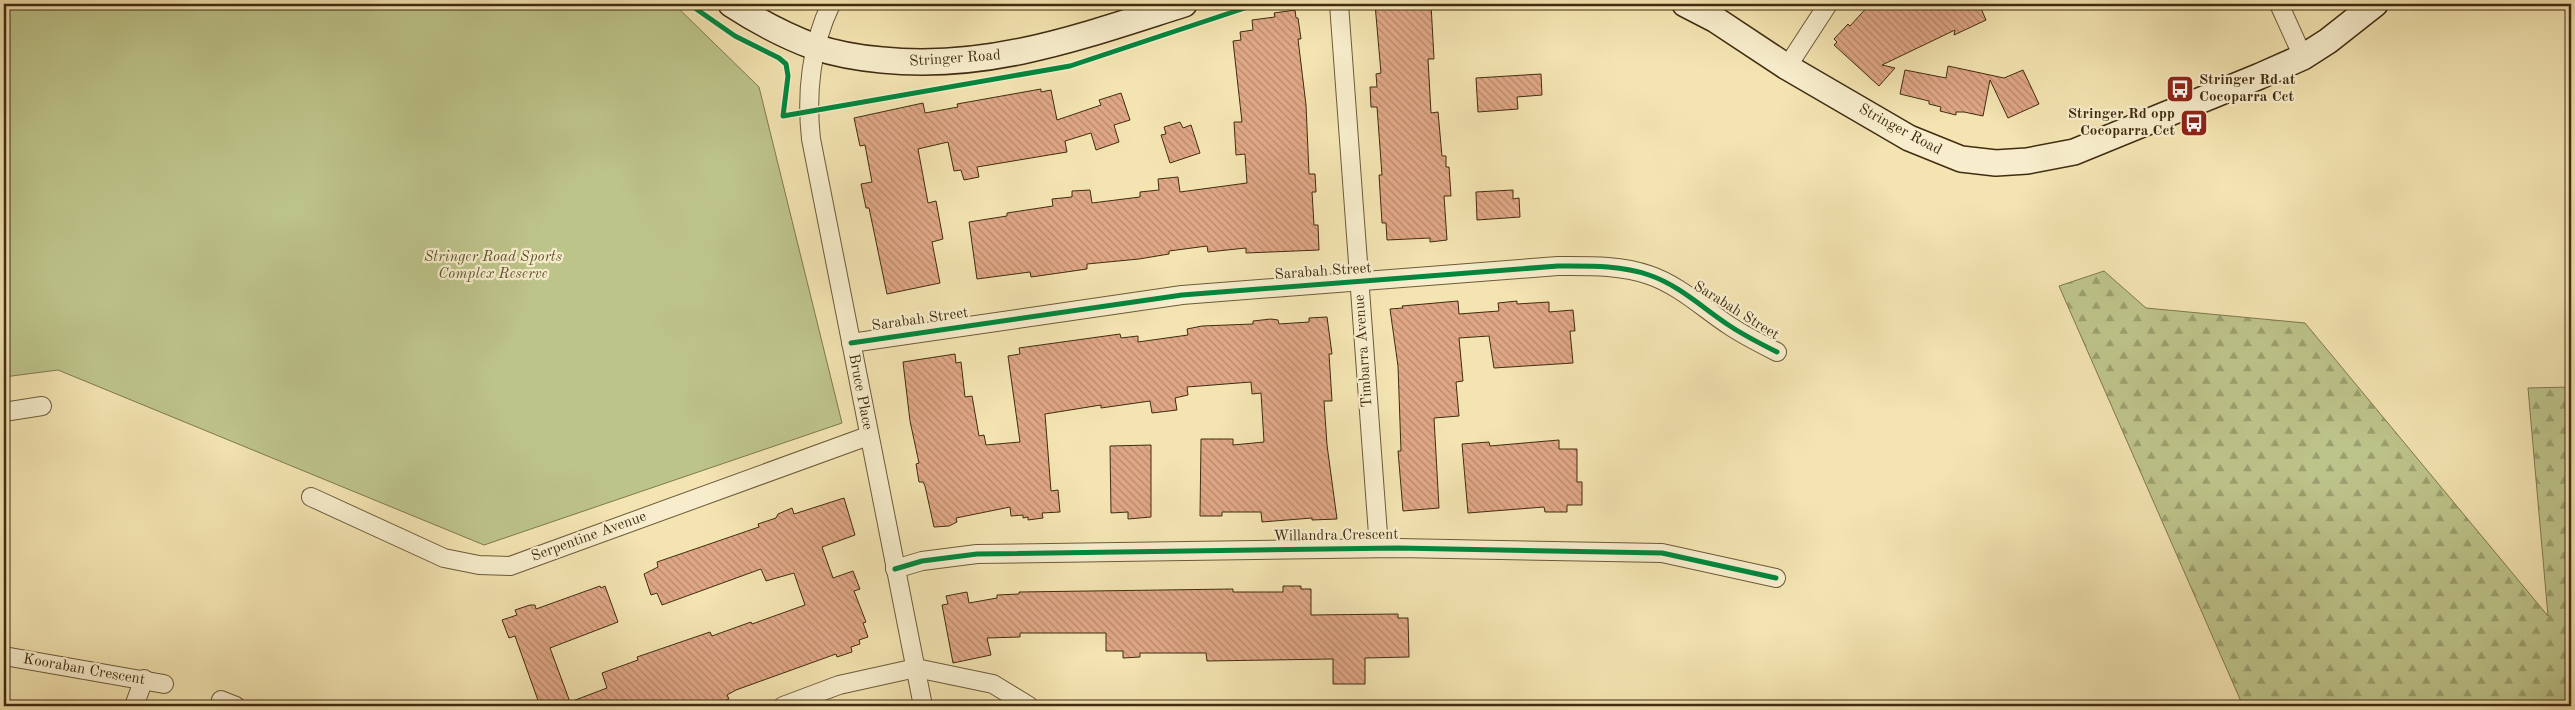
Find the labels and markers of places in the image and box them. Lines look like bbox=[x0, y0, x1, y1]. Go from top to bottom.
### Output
place label: Stringer Rd at Cocoparra Cct bbox=[2199, 73, 2296, 105]
bus stop icon: Stringer Rd at Cocoparra Cct bbox=[2165, 74, 2195, 104]
place label: Stringer Rd opp Cocoparra Cct bbox=[2068, 107, 2176, 139]
bus stop icon: Stringer Rd opp Cocoparra Cct bbox=[2179, 108, 2209, 138]

